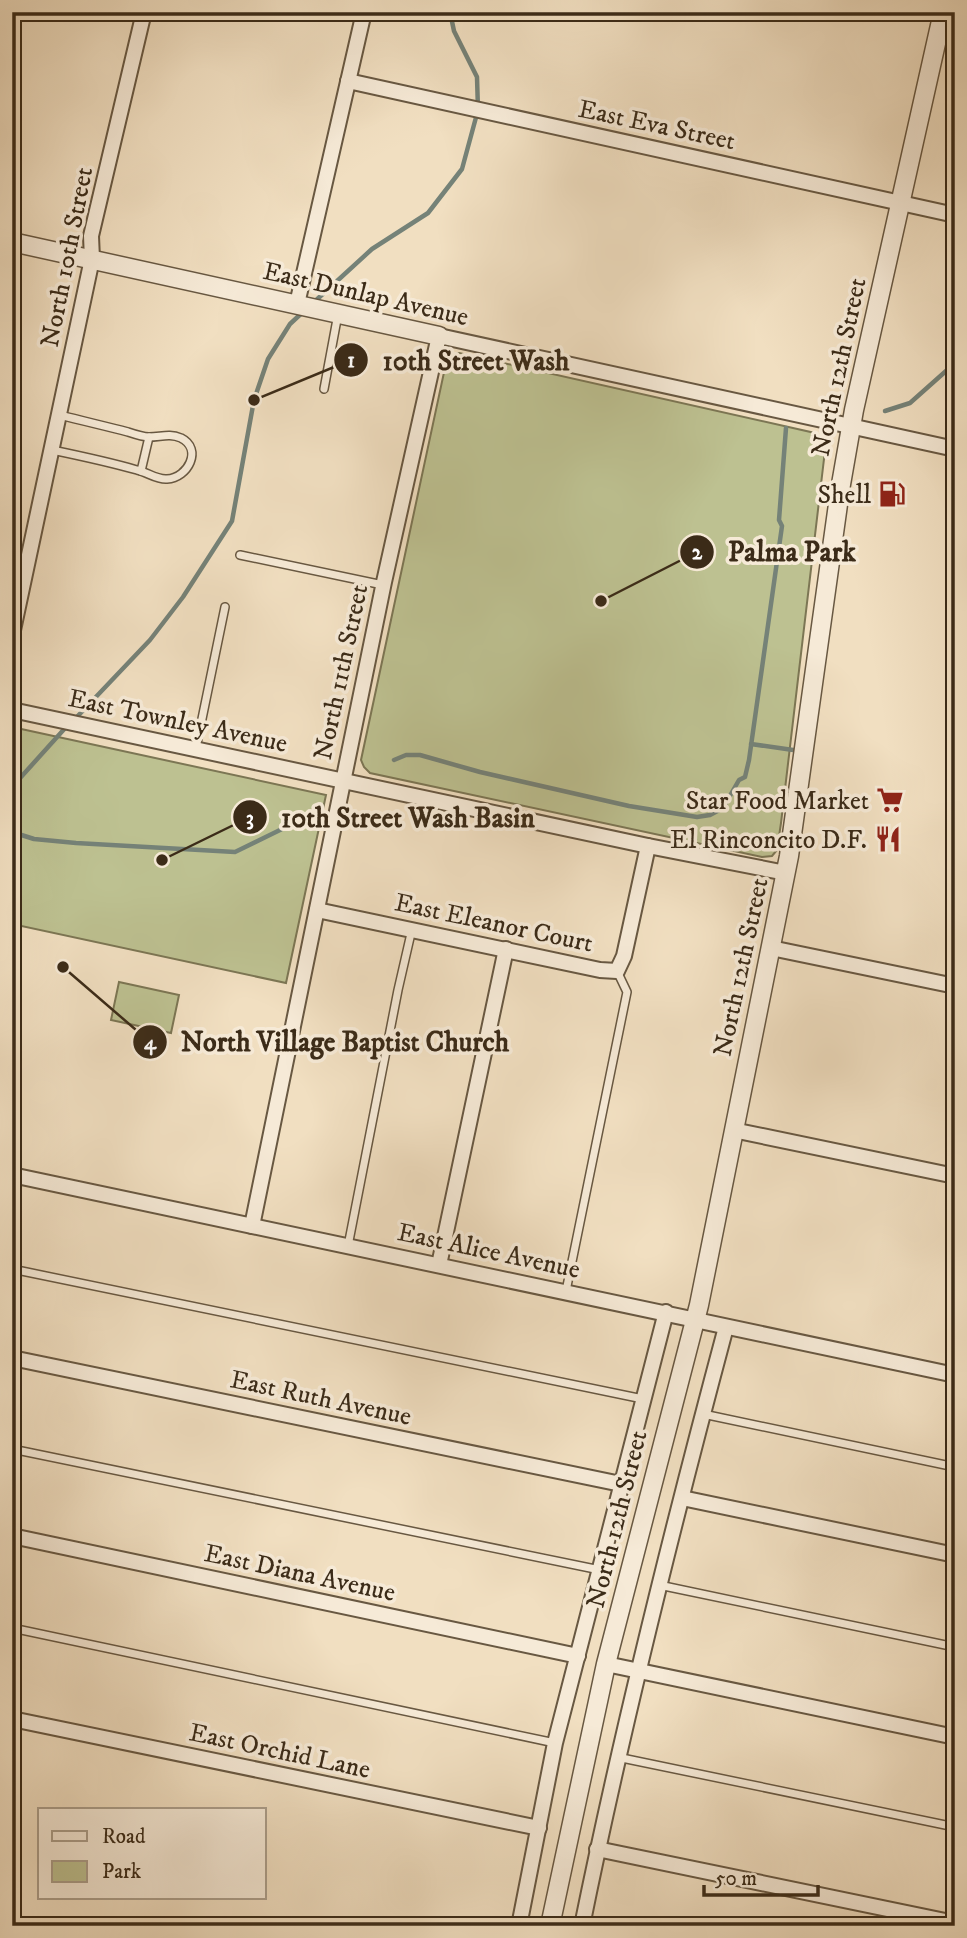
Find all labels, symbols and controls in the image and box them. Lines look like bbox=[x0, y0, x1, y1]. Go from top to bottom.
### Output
street label: East Eva Street bbox=[575, 93, 738, 158]
street label: North 10th Street bbox=[34, 164, 101, 350]
street label: East Dunlap Avenue bbox=[260, 255, 472, 334]
street label: North 12th Street bbox=[804, 275, 875, 460]
callout: 10th Street Wash bbox=[334, 335, 584, 384]
text: 10th Street Wash bbox=[382, 344, 570, 379]
text: 1 bbox=[347, 348, 355, 374]
place label: Shell bbox=[817, 479, 871, 512]
fuel station icon: Shell bbox=[877, 479, 907, 509]
callout: Palma Park bbox=[679, 527, 870, 576]
text: Palma Park bbox=[728, 535, 857, 570]
text: 2 bbox=[692, 540, 703, 566]
street label: North 11th Street bbox=[307, 581, 376, 763]
street label: East Townley Avenue bbox=[65, 682, 290, 761]
place label: Star Food Market bbox=[686, 785, 869, 818]
supermarket icon: Star Food Market bbox=[875, 785, 905, 815]
callout: 10th Street Wash Basin bbox=[232, 793, 549, 842]
text: 10th Street Wash Basin bbox=[281, 801, 535, 836]
text: 3 bbox=[246, 806, 254, 832]
place label: El Rinconcito D.F. bbox=[670, 824, 867, 857]
restaurant icon: El Rinconcito D.F. bbox=[873, 824, 903, 854]
street label: North 12th Street bbox=[706, 875, 777, 1060]
street label: East Eleanor Court bbox=[392, 886, 596, 961]
callout: North Village Baptist Church bbox=[132, 1017, 524, 1066]
text: North Village Baptist Church bbox=[181, 1025, 510, 1060]
text: 4 bbox=[144, 1030, 157, 1056]
street label: East Alice Avenue bbox=[394, 1216, 583, 1287]
street label: East Ruth Avenue bbox=[227, 1363, 414, 1434]
street label: North 12th Street bbox=[579, 1427, 655, 1612]
street label: East Diana Avenue bbox=[201, 1537, 398, 1610]
street label: East Orchid Lane bbox=[186, 1716, 373, 1787]
legend bbox=[38, 1808, 266, 1899]
text: Road bbox=[102, 1824, 146, 1850]
scale bar bbox=[704, 1854, 818, 1898]
text: Park bbox=[102, 1859, 142, 1885]
text: 50 m bbox=[715, 1866, 757, 1892]

